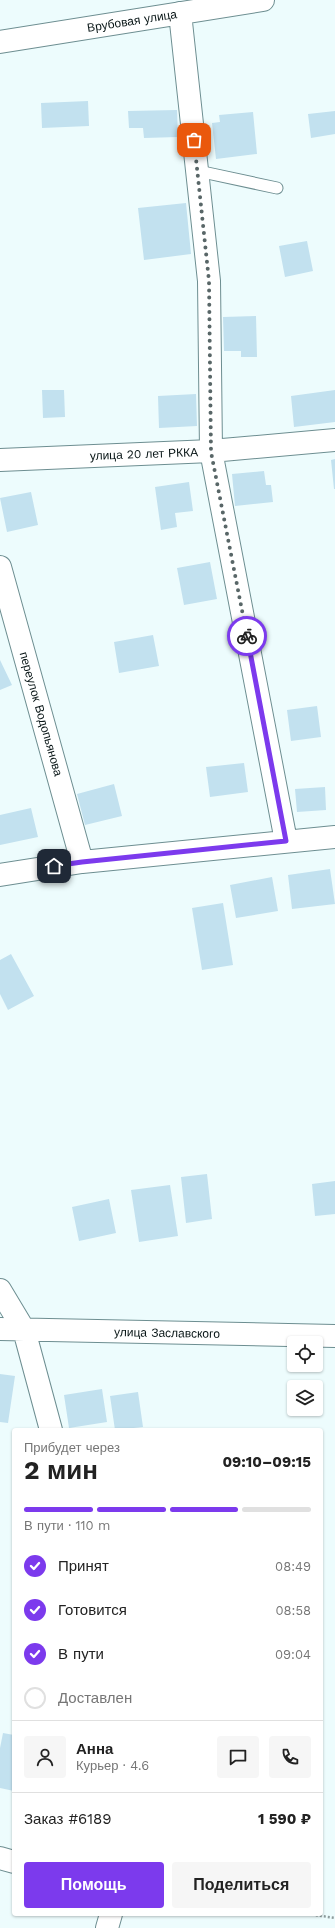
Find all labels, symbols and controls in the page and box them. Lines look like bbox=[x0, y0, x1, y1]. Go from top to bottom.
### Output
street label: Врубовая улица bbox=[86, 7, 178, 35]
pin bbox=[177, 123, 211, 157]
icon: bag bbox=[183, 129, 205, 151]
street label: улица 20 лет РККА bbox=[90, 445, 198, 463]
courier bbox=[227, 616, 267, 656]
icon: bike bbox=[236, 625, 258, 647]
street label: переулок Водопьянова bbox=[17, 650, 66, 778]
pin bbox=[37, 849, 71, 883]
icon: home bbox=[43, 855, 65, 877]
street label: улица Заславского bbox=[114, 1325, 220, 1341]
map controls bbox=[287, 1336, 323, 1416]
button: locate bbox=[287, 1336, 323, 1372]
button: layers bbox=[287, 1380, 323, 1416]
text: Прибудет через bbox=[24, 1440, 120, 1455]
text: 09:10–09:15 bbox=[222, 1453, 311, 1471]
text: 2 мин bbox=[24, 1455, 98, 1485]
text: В пути · 110 m bbox=[24, 1518, 110, 1533]
icon: check bbox=[24, 1555, 46, 1577]
text: Принят bbox=[58, 1557, 109, 1575]
text: 08:49 bbox=[275, 1559, 311, 1574]
icon: check bbox=[24, 1599, 46, 1621]
text: Готовится bbox=[58, 1601, 127, 1619]
text: 08:58 bbox=[275, 1603, 311, 1618]
icon: check bbox=[24, 1643, 46, 1665]
text: В пути bbox=[58, 1645, 104, 1663]
text: 09:04 bbox=[275, 1647, 311, 1662]
text: Доставлен bbox=[58, 1689, 132, 1707]
button: person bbox=[24, 1736, 66, 1778]
button: chat bbox=[217, 1736, 259, 1778]
button: phone bbox=[269, 1736, 311, 1778]
text: Анна bbox=[76, 1740, 113, 1758]
text: Курьер · 4.6 bbox=[76, 1758, 149, 1773]
text: Заказ #6189 bbox=[24, 1810, 112, 1828]
text: 1 590 ₽ bbox=[258, 1810, 311, 1828]
button: Помощь bbox=[24, 1862, 164, 1908]
button: Поделиться bbox=[172, 1862, 311, 1908]

